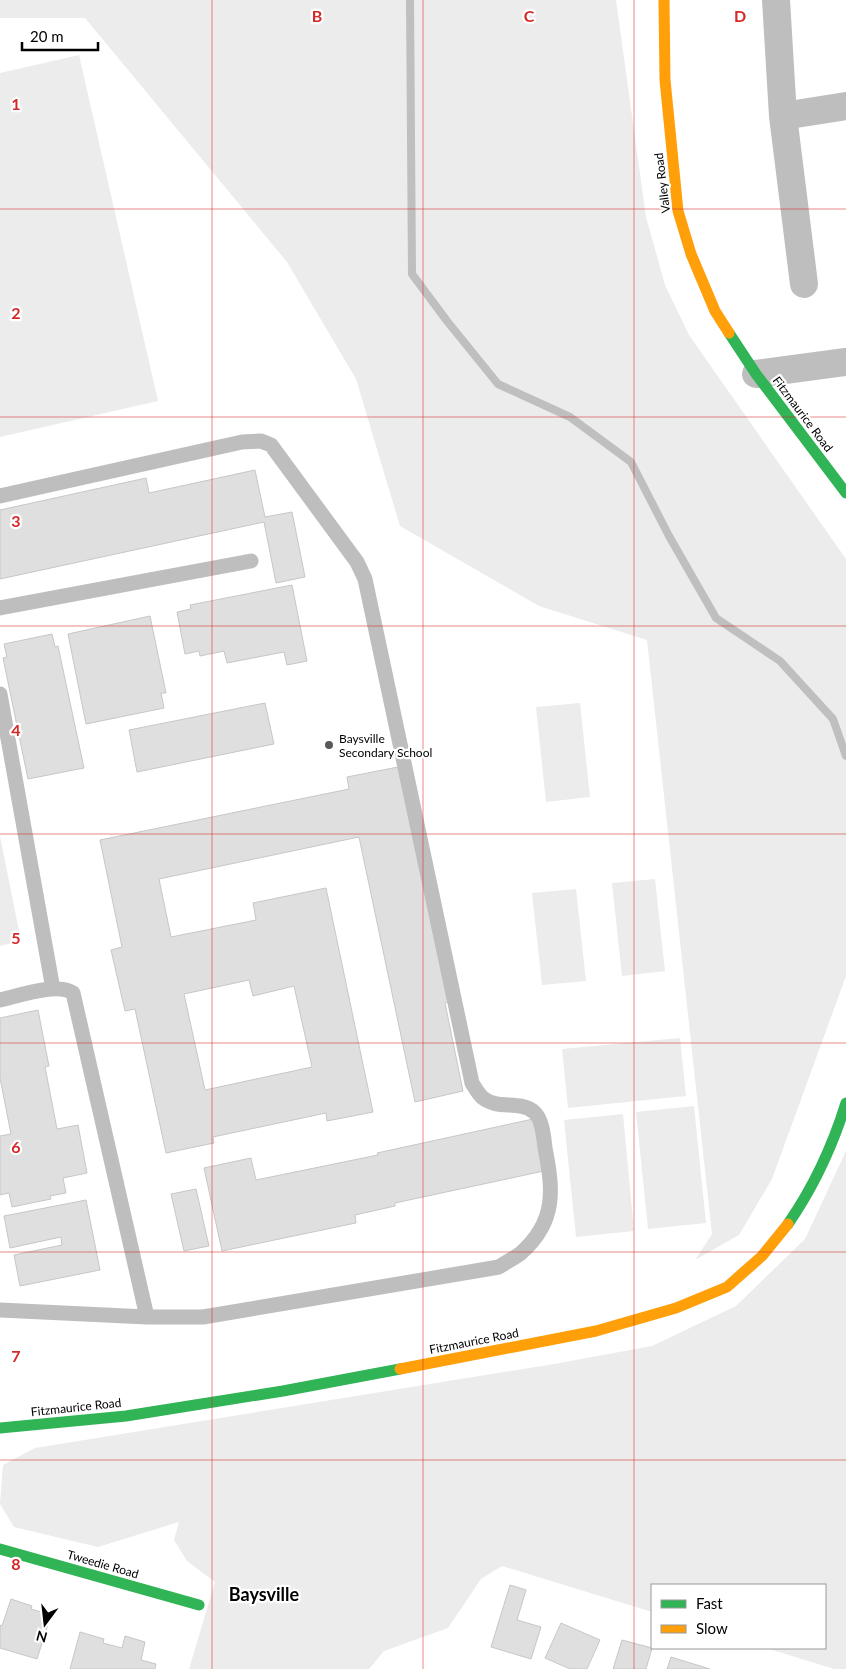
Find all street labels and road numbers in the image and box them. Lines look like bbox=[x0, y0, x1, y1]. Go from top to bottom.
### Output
street label: Valley Road bbox=[651, 152, 673, 214]
street label: Fitzmaurice Road bbox=[770, 373, 836, 455]
street label: Fitzmaurice Road bbox=[428, 1325, 520, 1357]
street label: Fitzmaurice Road bbox=[30, 1395, 122, 1419]
street label: Tweedie Road bbox=[66, 1547, 140, 1581]

